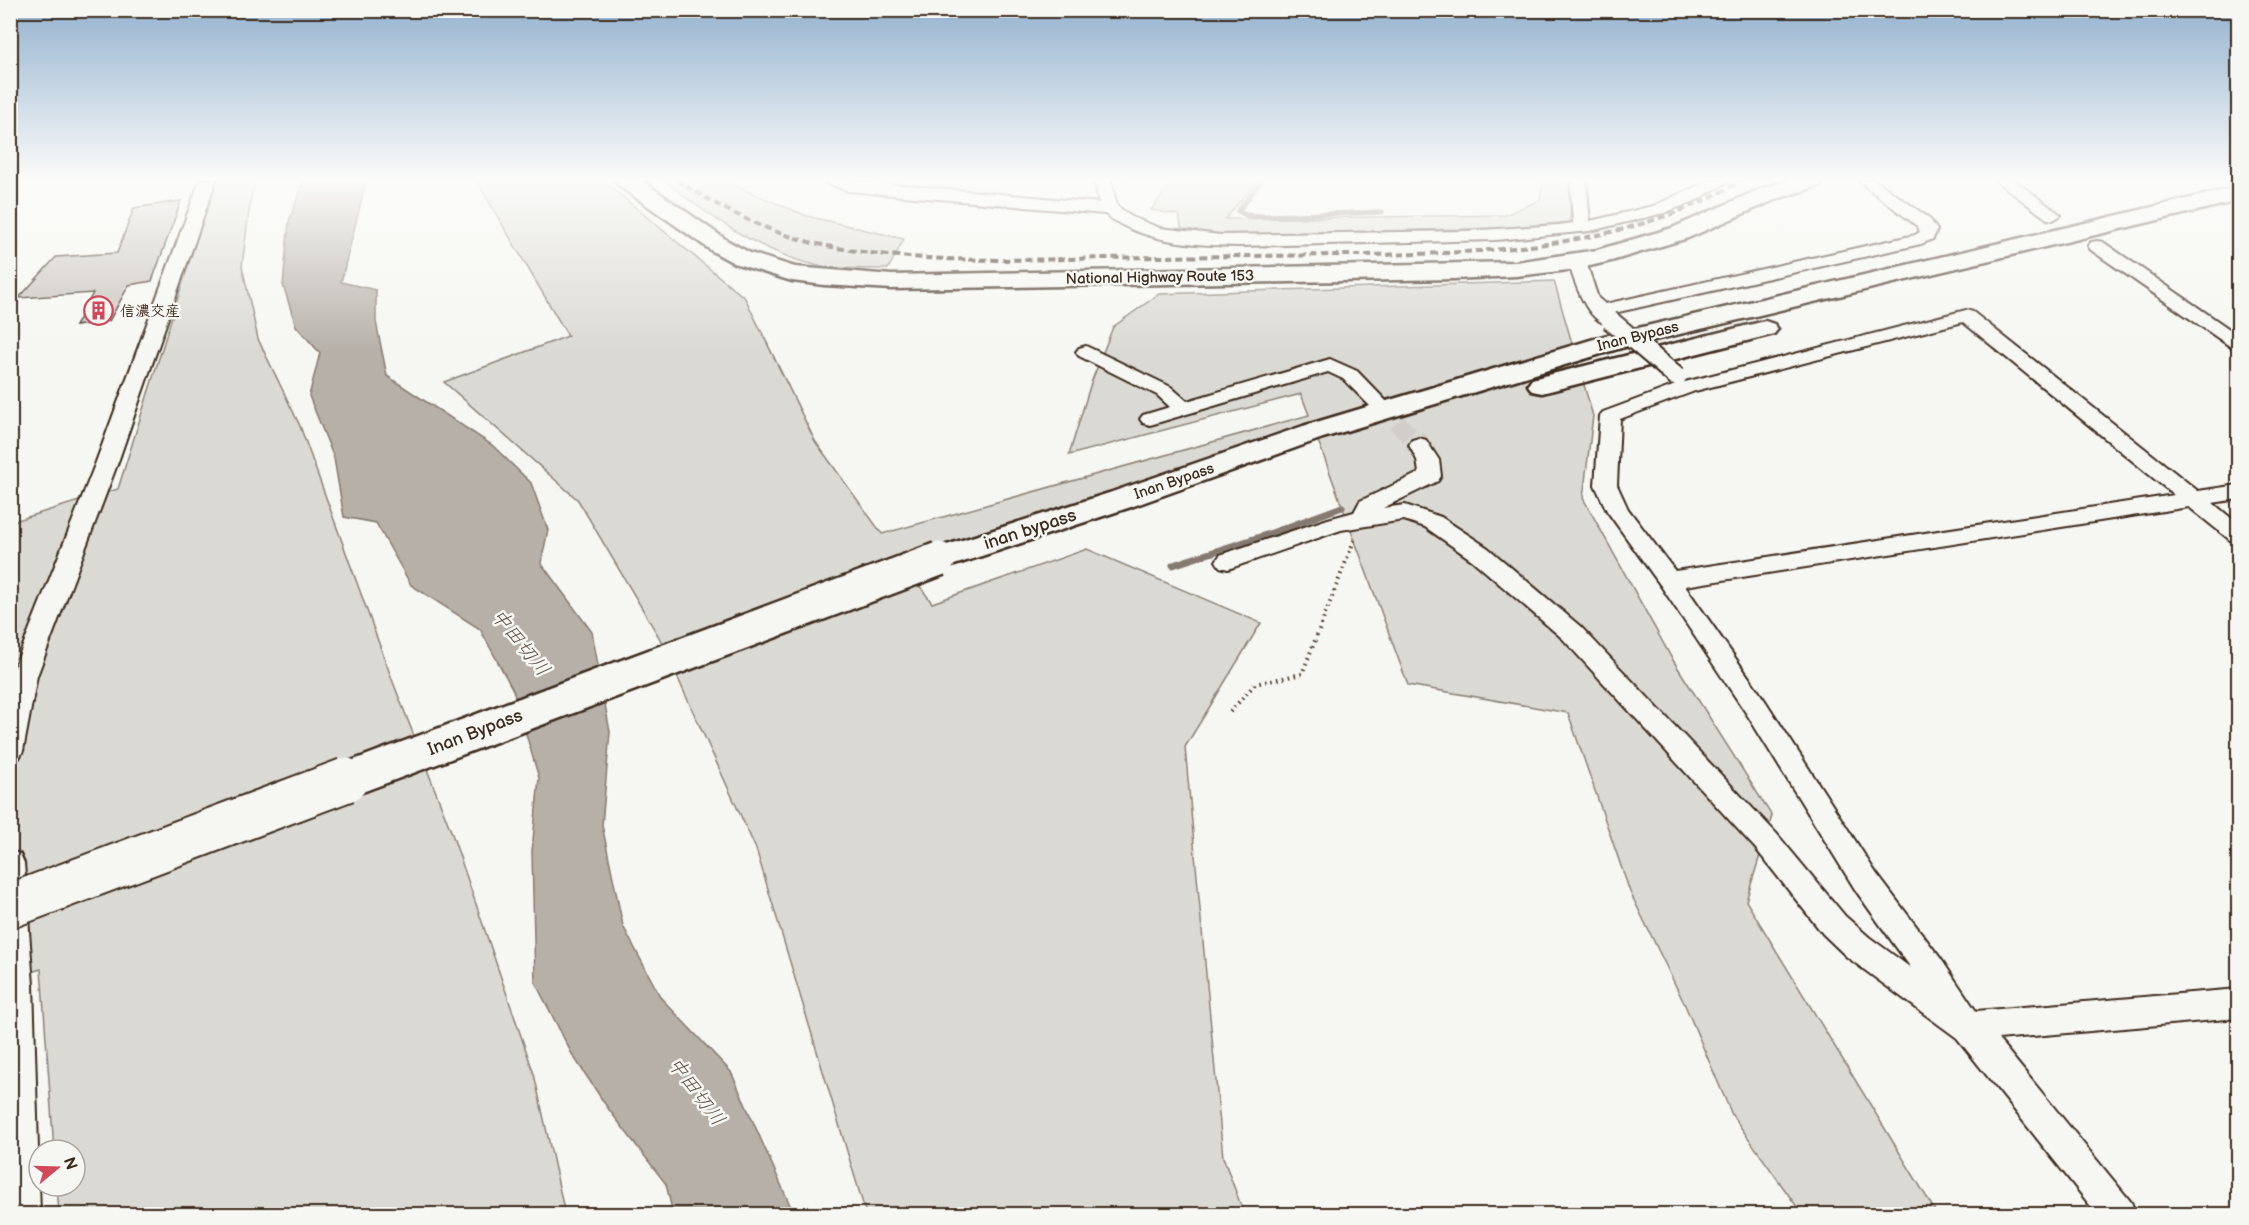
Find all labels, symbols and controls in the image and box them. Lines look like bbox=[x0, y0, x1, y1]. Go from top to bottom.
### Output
street label: National Highway Route 153 bbox=[1066, 266, 1254, 289]
building icon: 信濃交産 bbox=[83, 295, 115, 327]
place label: 信濃交産 bbox=[120, 302, 180, 321]
street label: Inan Bypass bbox=[1595, 317, 1681, 356]
street label: Inan Bypass bbox=[1132, 459, 1217, 504]
street label: inan bypass bbox=[981, 505, 1079, 554]
water label: 中田切川 bbox=[486, 604, 555, 681]
street label: Inan Bypass bbox=[425, 705, 526, 760]
water label: 中田切川 bbox=[663, 1052, 730, 1131]
north arrow bbox=[27, 1138, 87, 1198]
text: N bbox=[59, 1155, 81, 1172]

